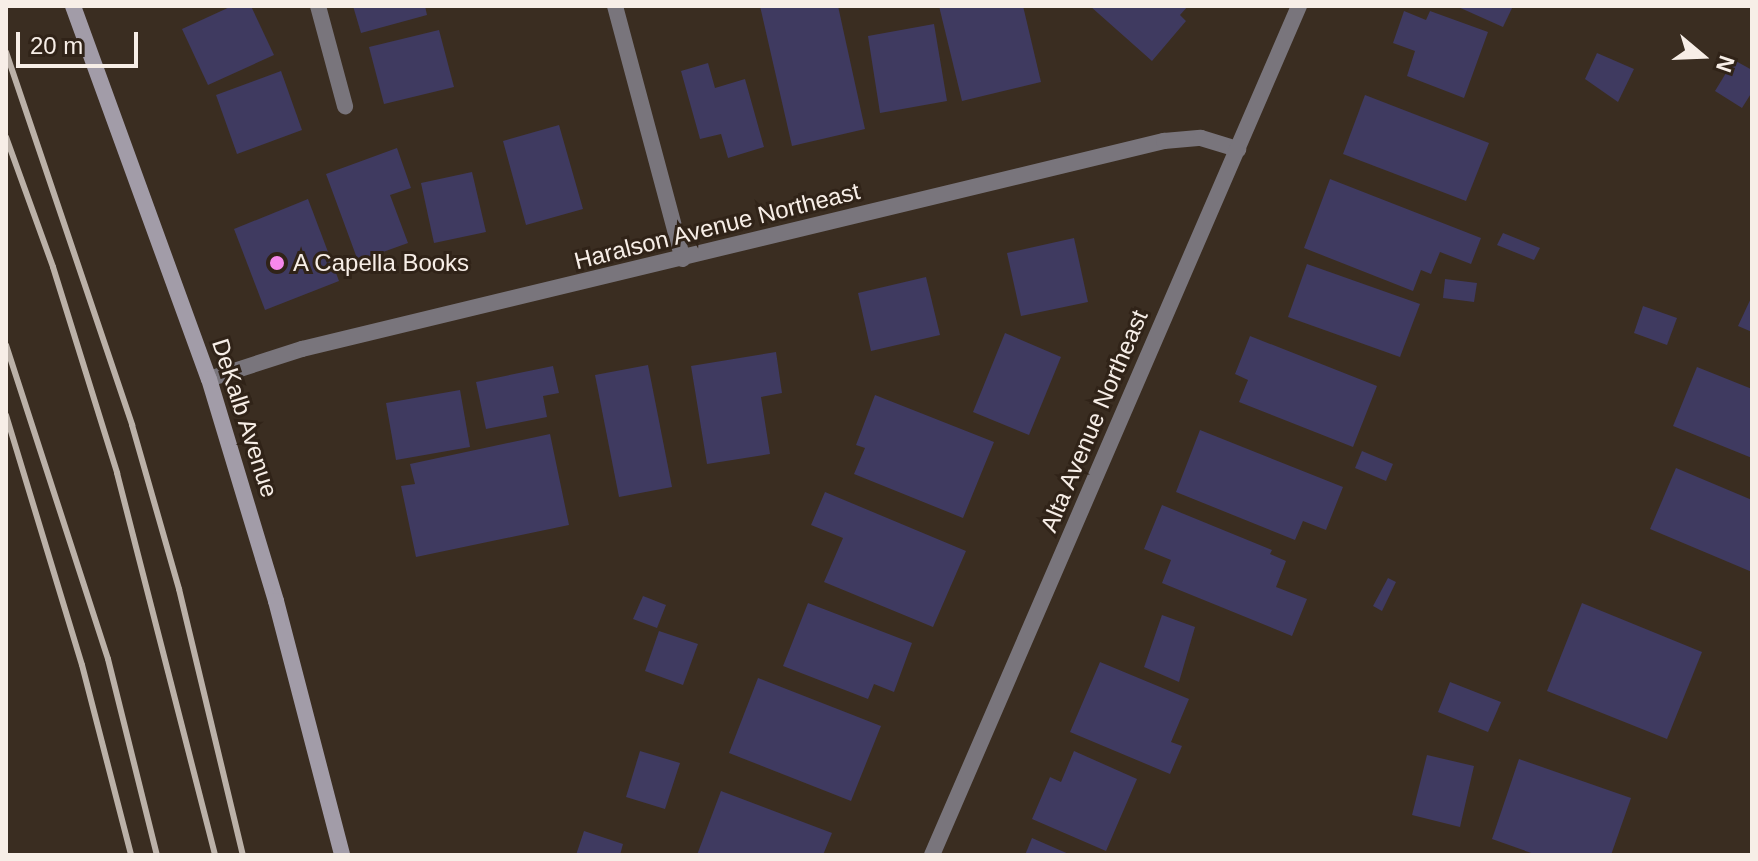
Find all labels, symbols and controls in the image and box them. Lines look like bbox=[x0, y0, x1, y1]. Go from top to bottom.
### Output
scale bar bbox=[20, 16, 142, 66]
north arrow bbox=[1662, 16, 1742, 96]
text: 20 m bbox=[30, 32, 83, 59]
text: N bbox=[1711, 52, 1740, 76]
street label: Haralson Avenue Northeast bbox=[571, 176, 863, 276]
place label: A Capella Books bbox=[293, 249, 470, 277]
marker: A Capella Books bbox=[268, 254, 286, 272]
street label: Alta Avenue Northeast bbox=[1034, 305, 1154, 537]
street label: DeKalb Avenue bbox=[206, 334, 284, 502]

